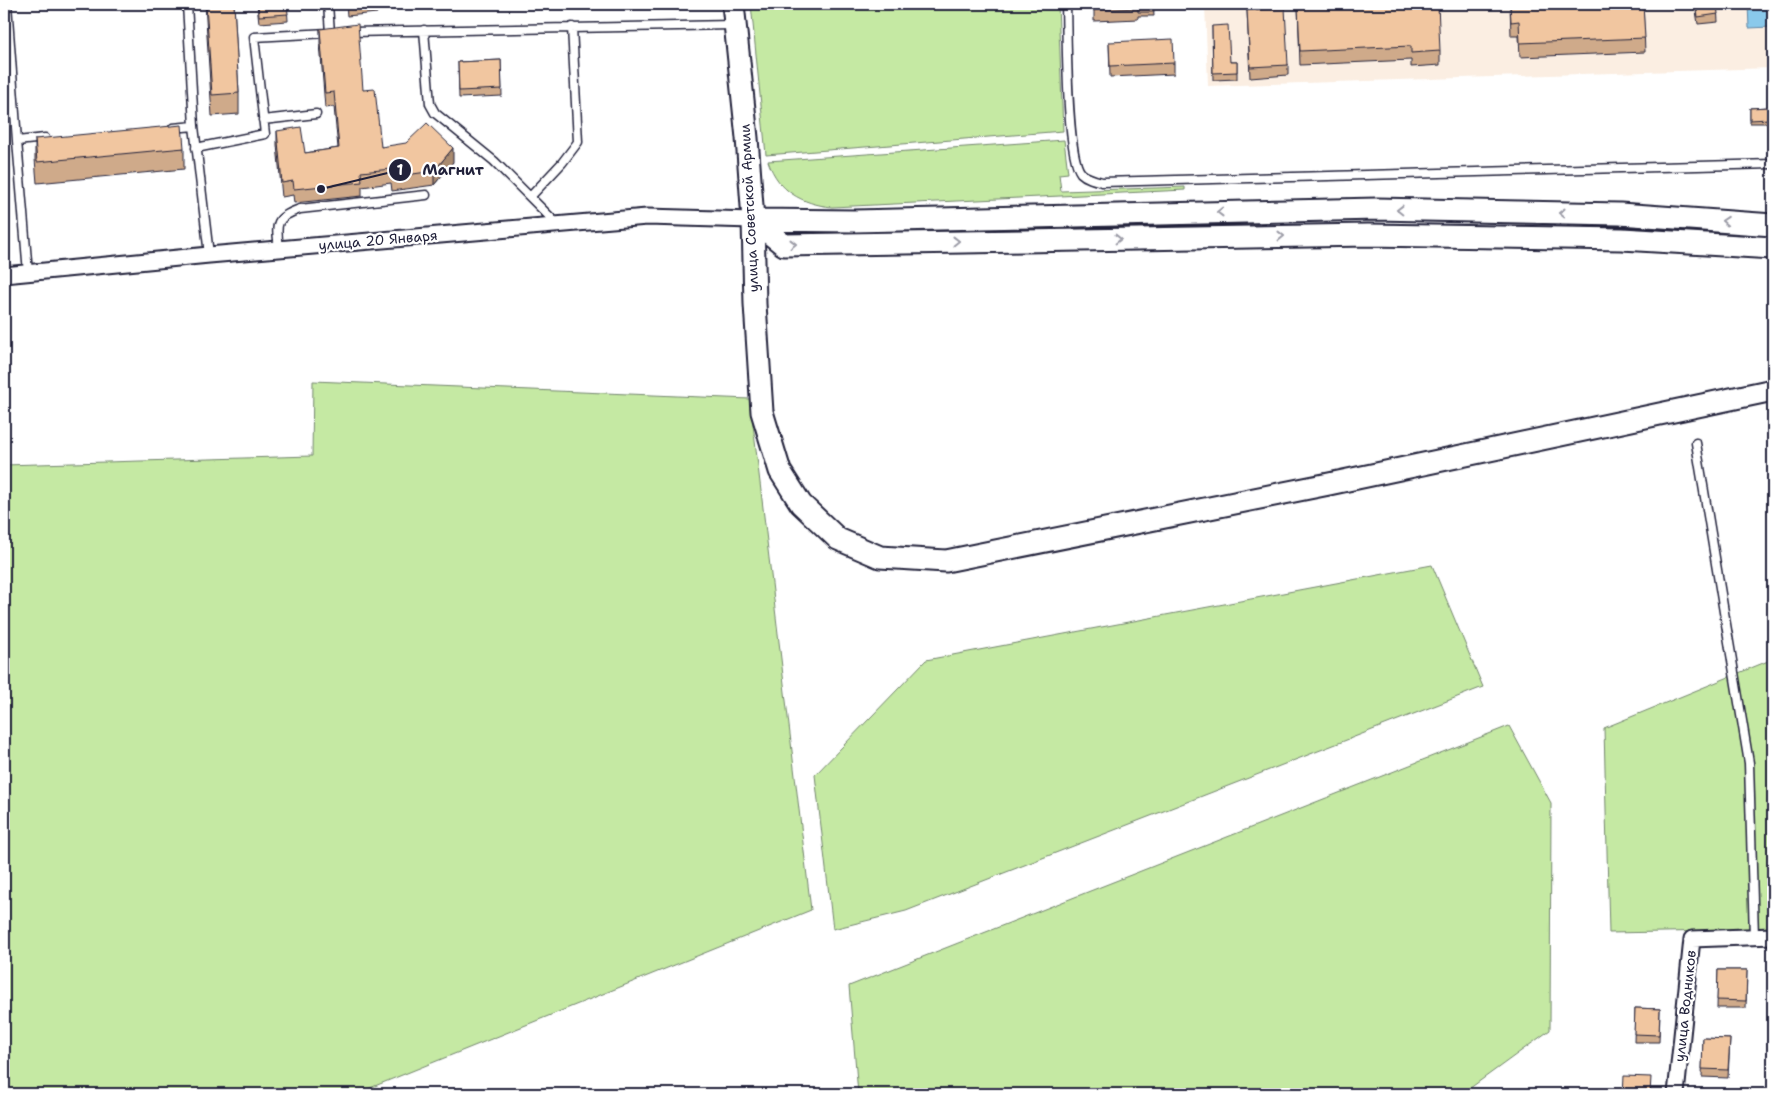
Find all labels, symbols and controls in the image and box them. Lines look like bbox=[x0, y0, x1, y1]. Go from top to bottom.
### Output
street label: улица Советской Армии bbox=[736, 123, 762, 293]
callout: Магнит bbox=[388, 155, 494, 185]
text: 1 bbox=[397, 160, 404, 180]
text: Магнит bbox=[422, 160, 484, 180]
one-way arrow bbox=[1396, 205, 1404, 215]
one-way arrow bbox=[1216, 207, 1224, 217]
one-way arrow bbox=[1558, 208, 1566, 218]
one-way arrow bbox=[1720, 216, 1728, 227]
street label: улица 20 Января bbox=[318, 226, 438, 254]
one-way arrow bbox=[1277, 231, 1285, 241]
one-way arrow bbox=[1114, 233, 1122, 244]
one-way arrow bbox=[952, 236, 960, 247]
one-way arrow bbox=[789, 239, 797, 250]
street label: улица Водников bbox=[1670, 949, 1700, 1063]

